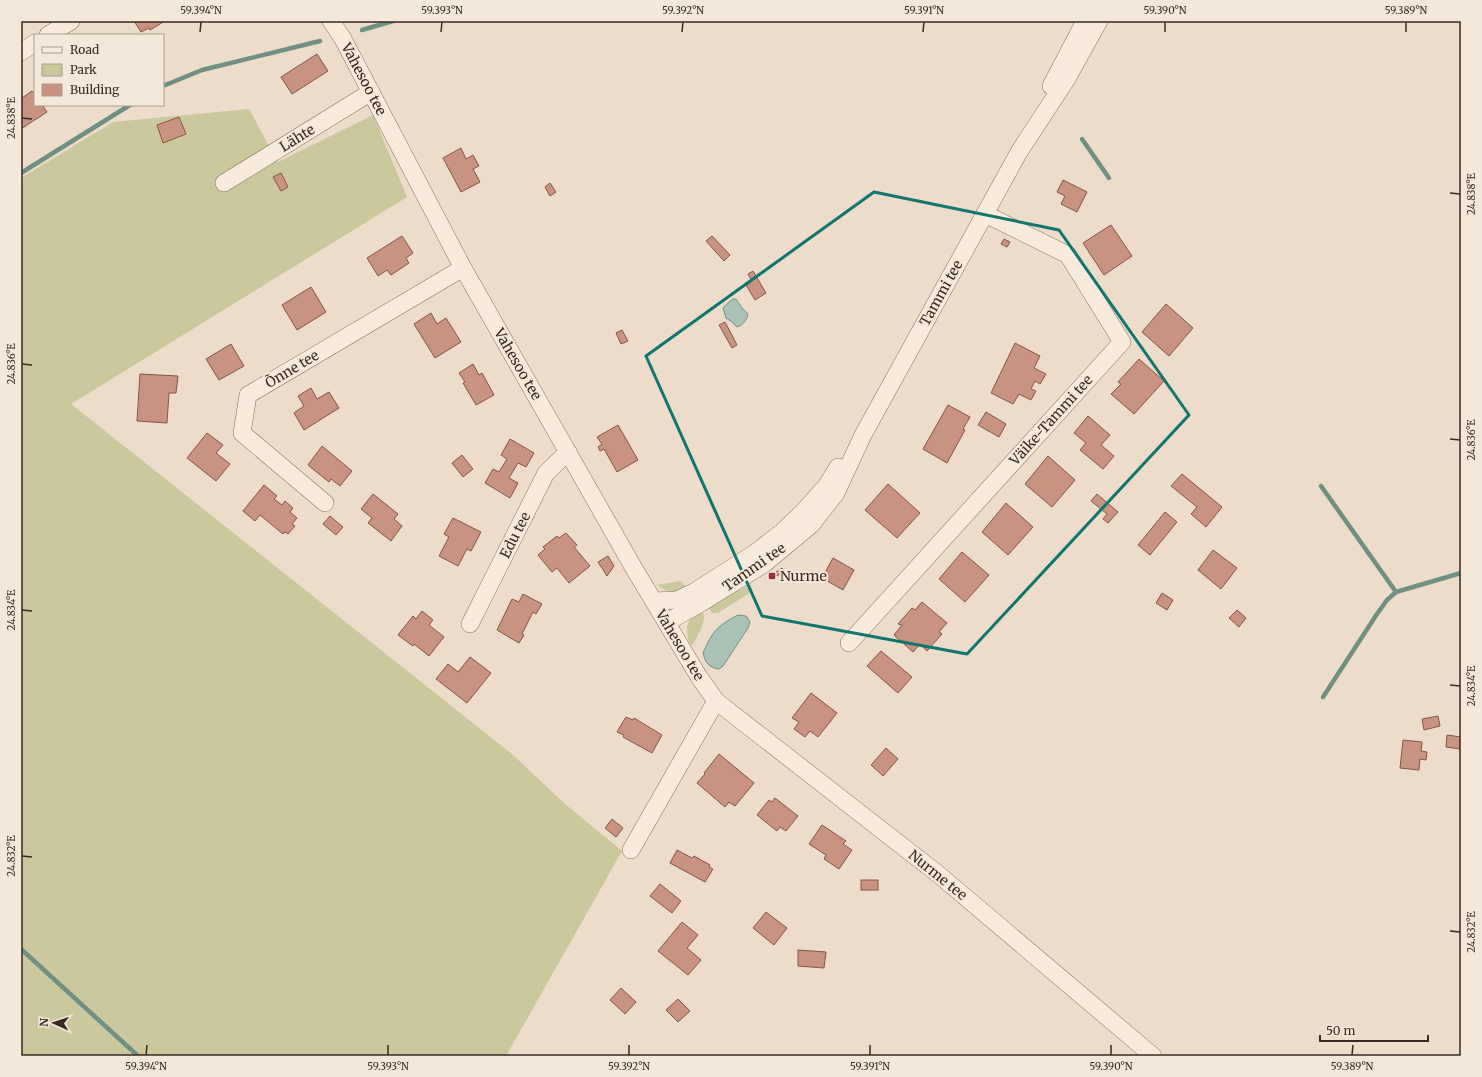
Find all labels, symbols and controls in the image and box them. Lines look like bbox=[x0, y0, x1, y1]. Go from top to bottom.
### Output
text: 59.394°N bbox=[180, 4, 222, 17]
text: 59.393°N bbox=[421, 4, 463, 17]
text: 59.392°N bbox=[662, 4, 704, 17]
text: 59.391°N bbox=[904, 4, 944, 17]
text: 59.390°N bbox=[1144, 4, 1187, 17]
text: 59.389°N bbox=[1385, 4, 1428, 17]
legend bbox=[34, 34, 164, 106]
street label: Vahesoo tee bbox=[337, 39, 391, 118]
text: Road bbox=[70, 42, 99, 57]
text: Park bbox=[70, 62, 97, 77]
text: Building bbox=[70, 82, 120, 97]
text: 24.838°E bbox=[5, 96, 18, 139]
street label: Lähte bbox=[276, 120, 318, 156]
text: 24.838°E bbox=[1465, 172, 1478, 215]
street label: Tammi tee bbox=[916, 257, 966, 329]
street label: Vahesoo tee bbox=[490, 324, 546, 403]
text: 24.836°E bbox=[5, 343, 18, 385]
street label: Õnne tee bbox=[262, 346, 322, 392]
street label: Väike-Tammi tee bbox=[1005, 371, 1096, 470]
text: 24.836°E bbox=[1465, 419, 1478, 461]
street label: Edu tee bbox=[496, 509, 534, 561]
street label: Tammi tee bbox=[719, 539, 789, 595]
place label: Nurme bbox=[780, 567, 827, 585]
marker: Nurme bbox=[767, 571, 777, 581]
text: 24.834°E bbox=[5, 589, 18, 630]
street label: Vahesoo tee bbox=[651, 605, 708, 684]
text: 24.834°E bbox=[1465, 665, 1478, 706]
text: 24.832°E bbox=[5, 835, 18, 877]
street label: Nurme tee bbox=[905, 846, 971, 904]
text: 24.832°E bbox=[1465, 911, 1478, 953]
north arrow bbox=[34, 1003, 74, 1043]
text: N bbox=[37, 1017, 51, 1027]
scale bar bbox=[1320, 1017, 1428, 1043]
text: 50 m bbox=[1326, 1023, 1355, 1038]
text: 59.394°N bbox=[125, 1060, 167, 1073]
text: 59.393°N bbox=[367, 1060, 409, 1073]
text: 59.392°N bbox=[608, 1060, 650, 1073]
text: 59.391°N bbox=[850, 1060, 890, 1073]
text: 59.390°N bbox=[1090, 1060, 1133, 1073]
text: 59.389°N bbox=[1331, 1060, 1374, 1073]

